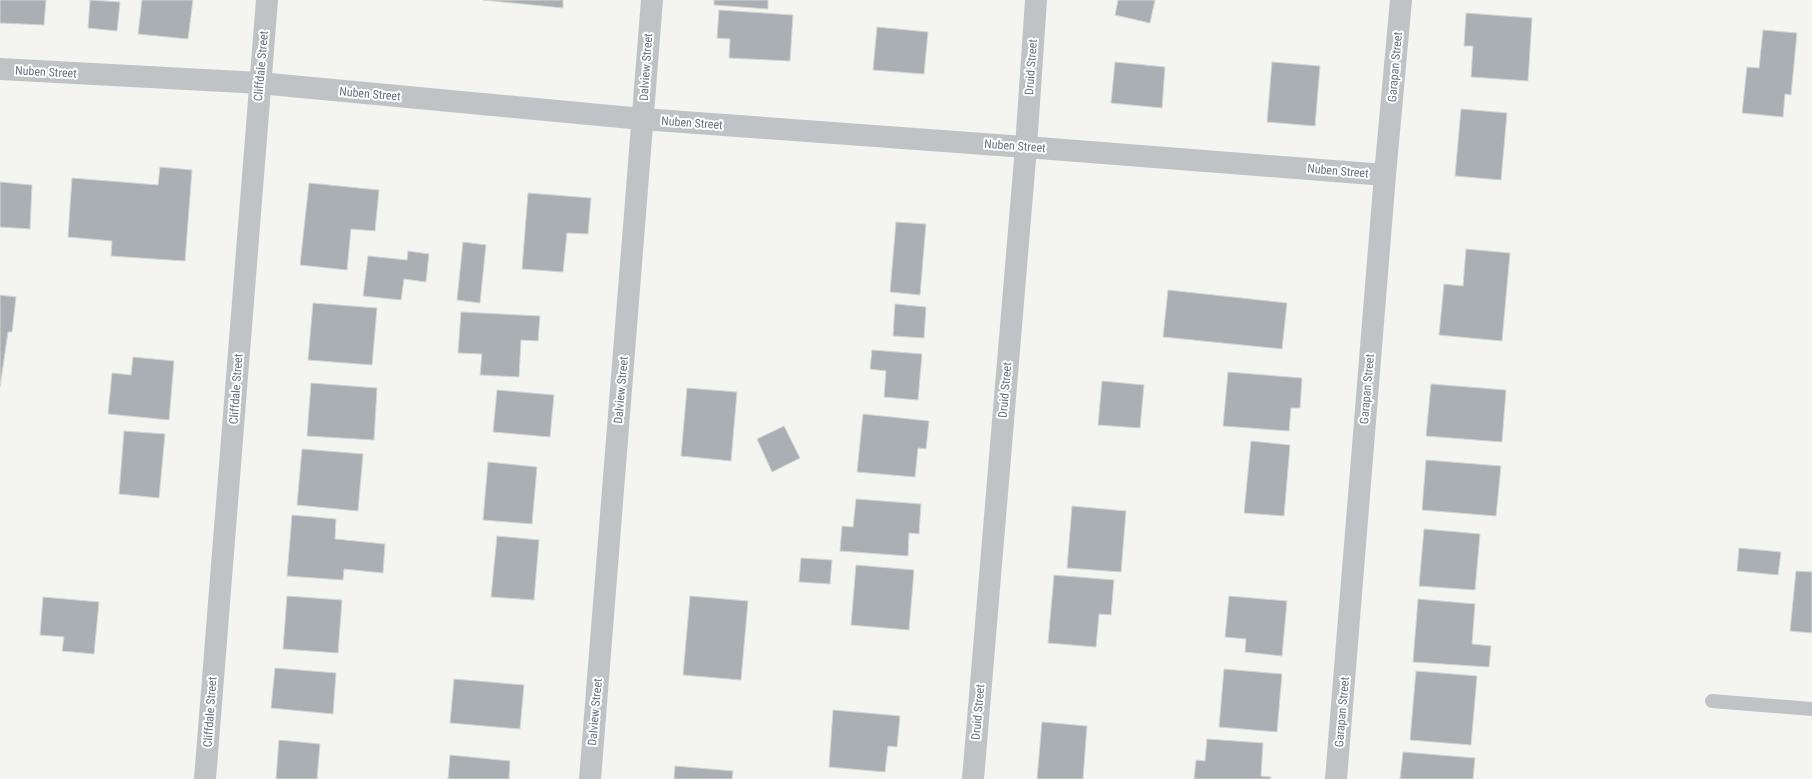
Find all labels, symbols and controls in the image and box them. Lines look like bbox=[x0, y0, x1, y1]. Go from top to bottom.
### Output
street label: Cliffdale Street bbox=[251, 30, 271, 102]
street label: Garapan Street bbox=[1385, 31, 1405, 103]
street label: Dalview Street bbox=[637, 32, 655, 101]
street label: Druid Street bbox=[1022, 38, 1040, 95]
street label: Nuben Street bbox=[15, 63, 78, 81]
street label: Nuben Street bbox=[339, 84, 402, 104]
street label: Nuben Street bbox=[661, 114, 724, 132]
street label: Nuben Street bbox=[984, 137, 1047, 155]
street label: Nuben Street bbox=[1307, 161, 1370, 181]
street label: Cliffdale Street bbox=[227, 353, 245, 425]
street label: Garapan Street bbox=[1357, 353, 1377, 425]
street label: Dalview Street bbox=[611, 355, 631, 424]
street label: Druid Street bbox=[996, 361, 1014, 418]
street label: Cliffdale Street bbox=[201, 676, 219, 748]
street label: Garapan Street bbox=[1332, 676, 1352, 748]
street label: Dalview Street bbox=[585, 677, 605, 746]
street label: Druid Street bbox=[969, 683, 987, 740]

